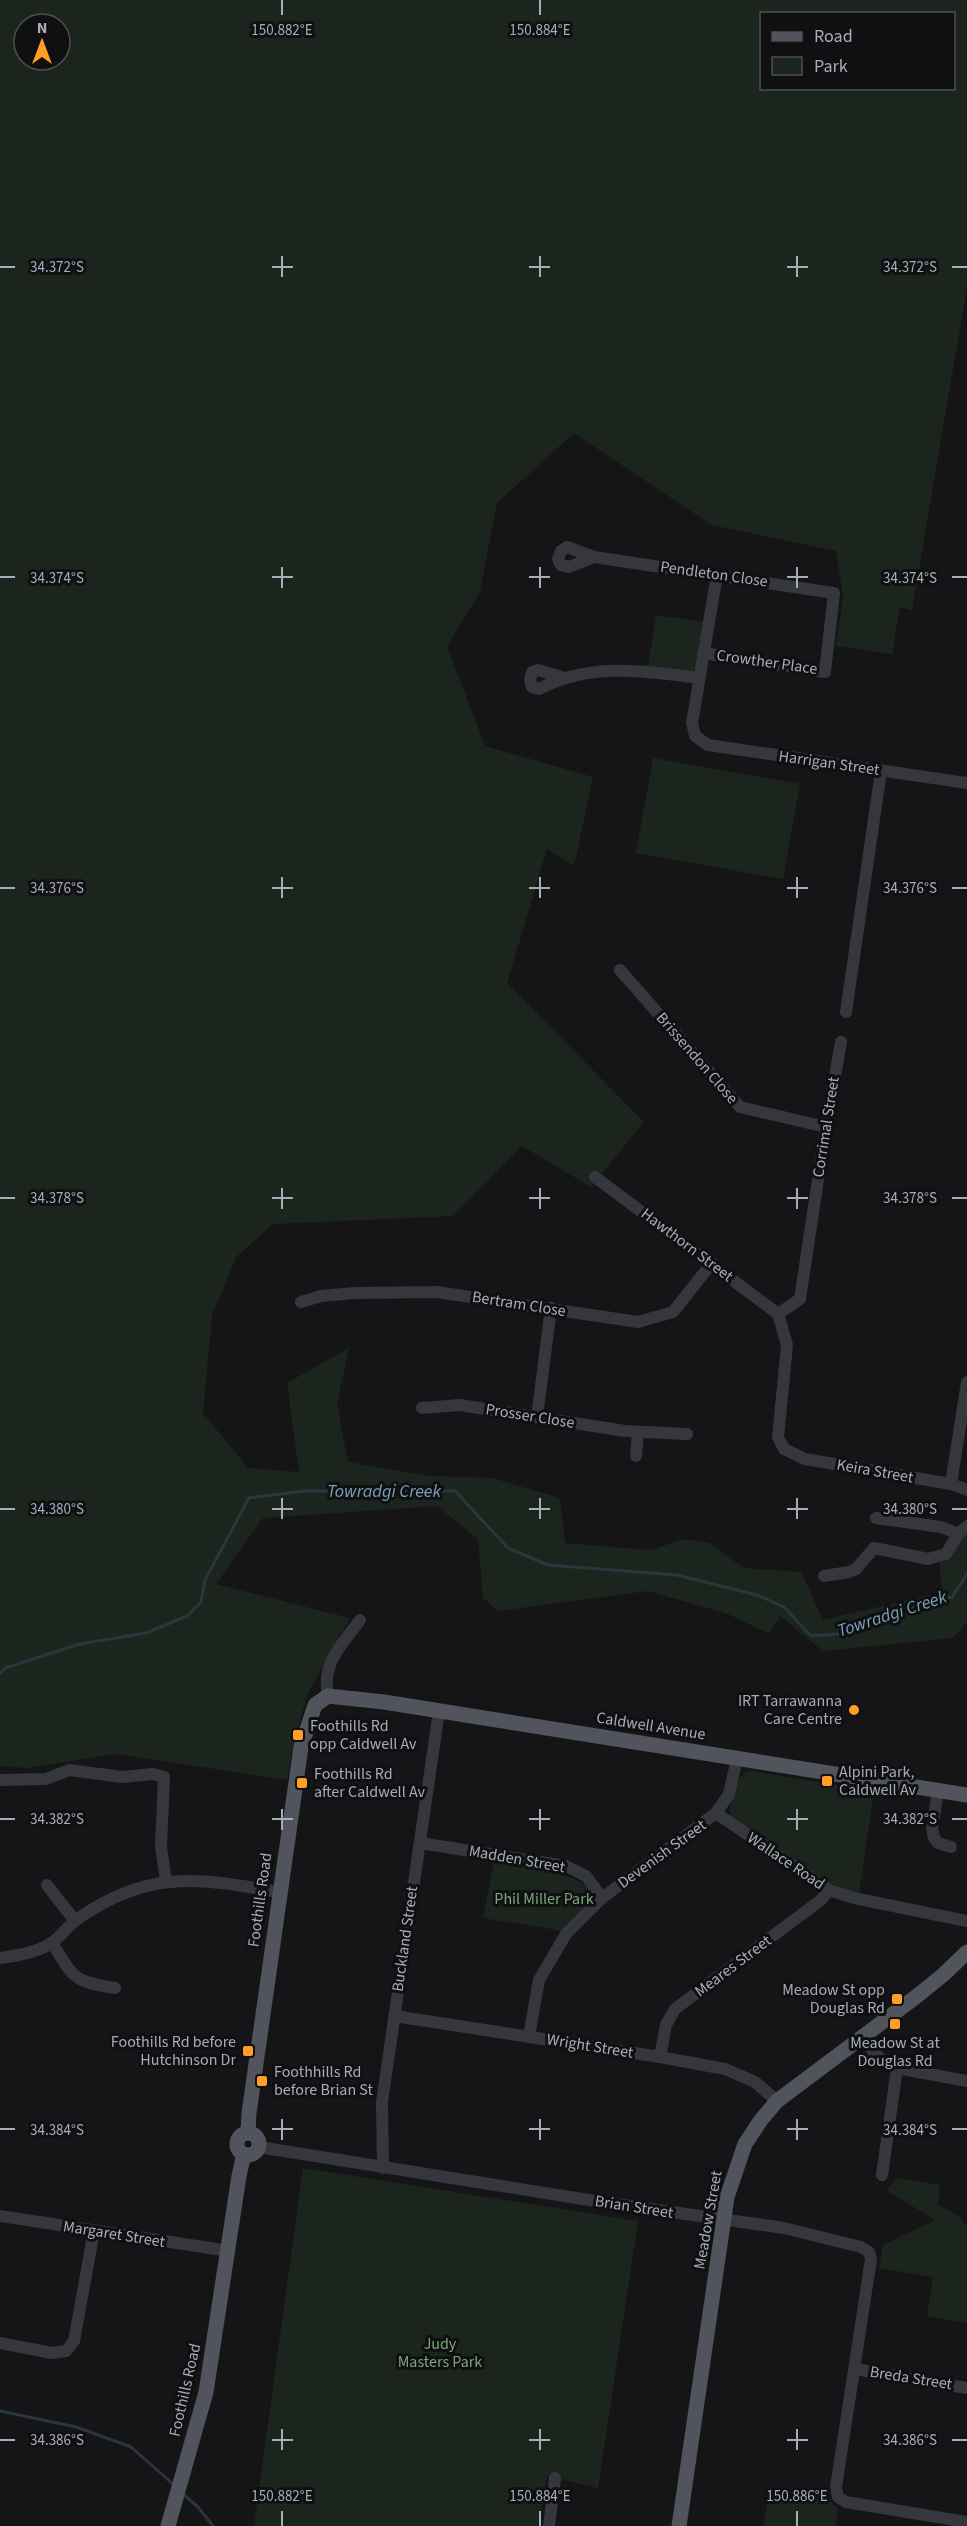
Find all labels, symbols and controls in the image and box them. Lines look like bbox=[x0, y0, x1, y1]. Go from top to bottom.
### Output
north arrow bbox=[12, 12, 72, 72]
legend bbox=[760, 12, 955, 90]
text: N bbox=[37, 17, 47, 39]
text: 150.882°E bbox=[251, 20, 313, 41]
text: 150.884°E bbox=[509, 20, 571, 41]
text: Road bbox=[814, 24, 853, 49]
text: Park bbox=[814, 54, 848, 79]
text: 34.372°S bbox=[30, 257, 84, 278]
text: 34.372°S bbox=[883, 257, 937, 278]
street label: Pendleton Close bbox=[659, 556, 769, 592]
text: 34.374°S bbox=[30, 568, 84, 589]
text: 34.374°S bbox=[883, 568, 937, 589]
street label: Crowther Place bbox=[715, 644, 819, 680]
street label: Harrigan Street bbox=[777, 745, 881, 781]
text: 34.376°S bbox=[30, 878, 84, 899]
text: 34.376°S bbox=[883, 878, 937, 899]
street label: Brissendon Close bbox=[651, 1007, 743, 1109]
street label: Corrimal Street bbox=[807, 1075, 845, 1179]
text: 34.378°S bbox=[30, 1188, 84, 1209]
text: 34.378°S bbox=[883, 1188, 937, 1209]
street label: Hawthorn Street bbox=[636, 1203, 738, 1287]
street label: Bertram Close bbox=[471, 1286, 567, 1322]
street label: Prosser Close bbox=[484, 1398, 576, 1434]
street label: Keira Street bbox=[835, 1453, 916, 1489]
water label: Towradgi Creek bbox=[327, 1479, 441, 1504]
text: 34.380°S bbox=[30, 1499, 84, 1520]
text: 34.380°S bbox=[883, 1499, 937, 1520]
water label: Towradgi Creek bbox=[834, 1584, 951, 1644]
place label: IRT Tarrawanna Care Centre bbox=[738, 1690, 842, 1730]
marker: IRT Tarrawanna Care Centre bbox=[847, 1703, 861, 1717]
street label: Caldwell Avenue bbox=[595, 1707, 707, 1745]
place label: Foothills Rd opp Caldwell Av bbox=[310, 1715, 417, 1755]
marker: Foothills Rd opp Caldwell Av bbox=[291, 1728, 305, 1742]
place label: Alpini Park, Caldwell Av bbox=[839, 1761, 916, 1801]
place label: Foothills Rd after Caldwell Av bbox=[314, 1763, 426, 1803]
marker: Alpini Park, Caldwell Av bbox=[820, 1774, 834, 1788]
marker: Foothills Rd after Caldwell Av bbox=[295, 1776, 309, 1790]
text: 34.382°S bbox=[30, 1809, 84, 1830]
text: 34.382°S bbox=[883, 1809, 937, 1830]
street label: Devenish Street bbox=[613, 1814, 711, 1894]
street label: Wallace Road bbox=[743, 1827, 829, 1895]
street label: Madden Street bbox=[467, 1840, 567, 1878]
street label: Foothills Road bbox=[242, 1851, 278, 1949]
street label: Buckland Street bbox=[387, 1884, 423, 1993]
park label: Phil Miller Park bbox=[494, 1888, 594, 1910]
street label: Meares Street bbox=[690, 1930, 776, 2002]
place label: Meadow St opp Douglas Rd bbox=[782, 1979, 885, 2019]
marker: Meadow St opp Douglas Rd bbox=[890, 1992, 904, 2006]
marker: Meadow St at Douglas Rd bbox=[888, 2017, 902, 2031]
street label: Wright Street bbox=[545, 2028, 636, 2064]
place label: Foothills Rd before Hutchinson Dr bbox=[111, 2031, 236, 2071]
place label: Meadow St at Douglas Rd bbox=[850, 2032, 940, 2072]
marker: Foothills Rd before Hutchinson Dr bbox=[241, 2044, 255, 2058]
place label: Foothhills Rd before Brian St bbox=[274, 2061, 374, 2101]
marker: Foothhills Rd before Brian St bbox=[255, 2074, 269, 2088]
text: 34.384°S bbox=[30, 2120, 84, 2141]
text: 34.384°S bbox=[883, 2120, 937, 2141]
street label: Meadow Street bbox=[689, 2168, 728, 2271]
street label: Brian Street bbox=[593, 2190, 675, 2224]
street label: Margaret Street bbox=[61, 2215, 167, 2253]
park label: Judy Masters Park bbox=[398, 2333, 482, 2373]
street label: Foothills Road bbox=[164, 2341, 206, 2439]
street label: Breda Street bbox=[868, 2361, 954, 2395]
text: 34.386°S bbox=[30, 2430, 84, 2451]
text: 34.386°S bbox=[883, 2430, 937, 2451]
text: 150.882°E bbox=[251, 2486, 313, 2507]
text: 150.884°E bbox=[509, 2486, 571, 2507]
text: 150.886°E bbox=[766, 2486, 828, 2507]

